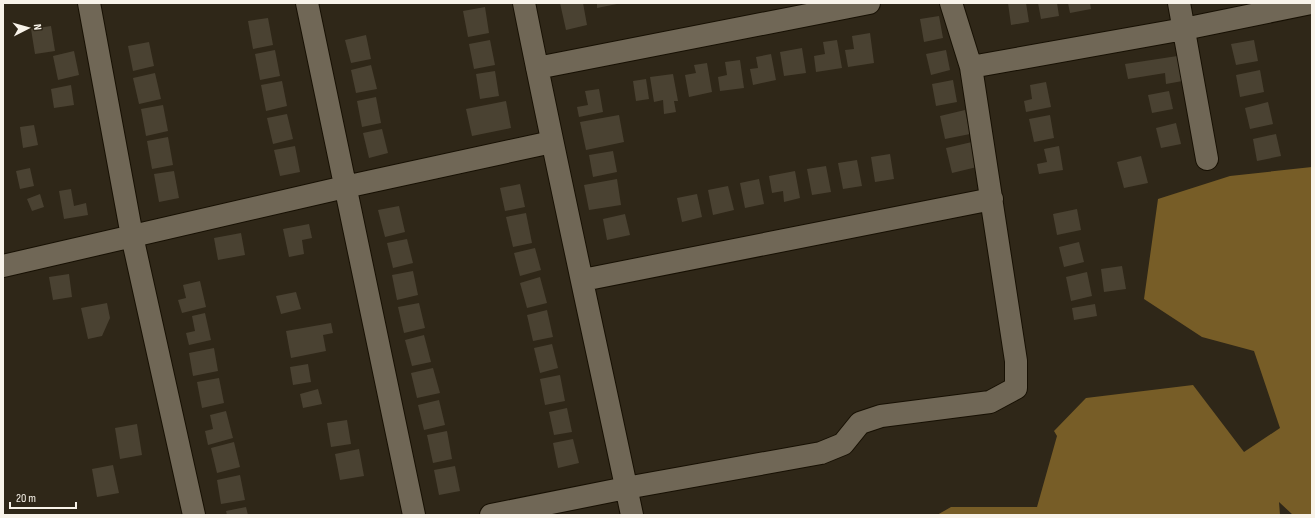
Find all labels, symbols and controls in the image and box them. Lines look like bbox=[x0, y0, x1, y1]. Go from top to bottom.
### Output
north arrow bbox=[8, 8, 48, 48]
text: N bbox=[31, 23, 44, 31]
scale bar bbox=[10, 484, 76, 510]
text: 20 m bbox=[16, 491, 36, 506]

